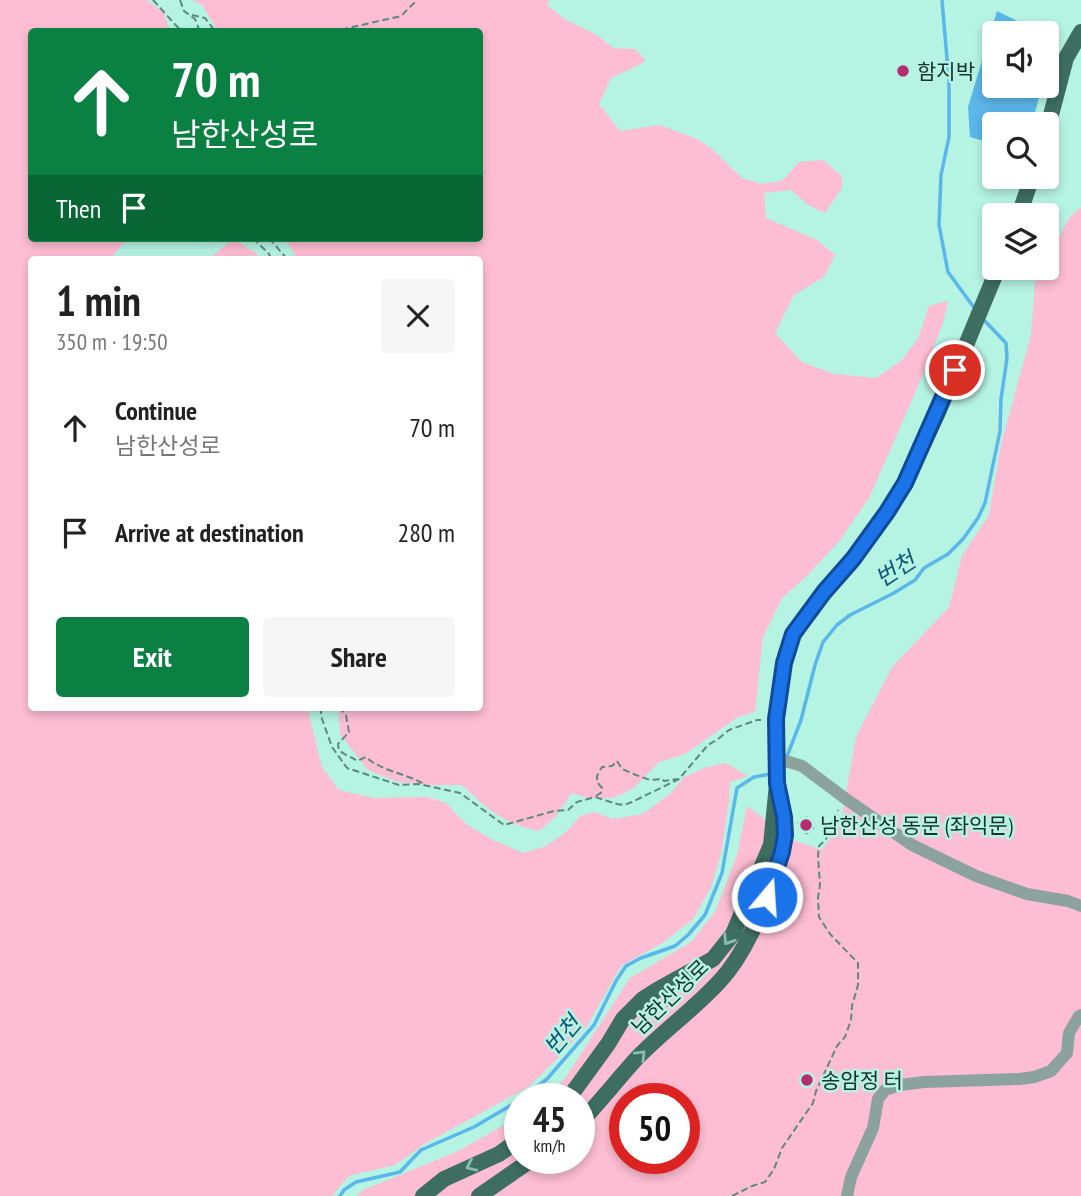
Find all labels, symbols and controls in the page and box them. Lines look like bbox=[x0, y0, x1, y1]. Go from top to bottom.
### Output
map controls bbox=[982, 21, 1059, 280]
button: sound bbox=[982, 21, 1059, 98]
text: 70 m bbox=[171, 47, 260, 111]
icon: ahead bbox=[56, 56, 147, 147]
place label: 함지박 bbox=[917, 58, 975, 85]
marker: 함지박 bbox=[895, 63, 911, 79]
button: search bbox=[982, 112, 1059, 189]
text: 남한산성로 bbox=[171, 113, 318, 155]
icon: arrive bbox=[115, 189, 153, 227]
text: Then bbox=[56, 192, 101, 225]
button: layers bbox=[982, 203, 1059, 280]
text: 1 min bbox=[56, 273, 141, 328]
button: close bbox=[381, 279, 455, 353]
text: 350 m · 19:50 bbox=[56, 327, 168, 356]
pin bbox=[925, 340, 985, 400]
icon: arrive bbox=[936, 351, 974, 389]
text: Continue bbox=[115, 394, 197, 427]
icon: ahead bbox=[56, 409, 94, 447]
text: 70 m bbox=[409, 411, 455, 444]
text: 남한산성로 bbox=[115, 431, 221, 460]
icon: arrive bbox=[56, 514, 94, 552]
text: Arrive at destination bbox=[115, 516, 304, 549]
text: 280 m bbox=[397, 516, 455, 549]
water label: 번천 bbox=[869, 544, 923, 593]
button: Exit bbox=[56, 617, 249, 697]
button: Share bbox=[263, 617, 455, 697]
place label: 남한산성 동문 (좌익문) bbox=[820, 812, 1013, 839]
marker: 남한산성 동문 (좌익문) bbox=[798, 817, 814, 833]
position arrow bbox=[730, 860, 804, 934]
one-way arrow bbox=[724, 932, 736, 945]
street label: 남한산성로 bbox=[626, 954, 714, 1040]
water label: 번천 bbox=[537, 1007, 589, 1061]
one-way arrow bbox=[633, 1050, 646, 1063]
place label: 송암정 터 bbox=[821, 1067, 903, 1094]
marker: 송암정 터 bbox=[799, 1072, 815, 1088]
speed limit sign: 50 bbox=[609, 1083, 700, 1174]
text: 45 bbox=[533, 1096, 566, 1142]
text: km/h bbox=[534, 1134, 565, 1157]
one-way arrow bbox=[466, 1158, 478, 1172]

